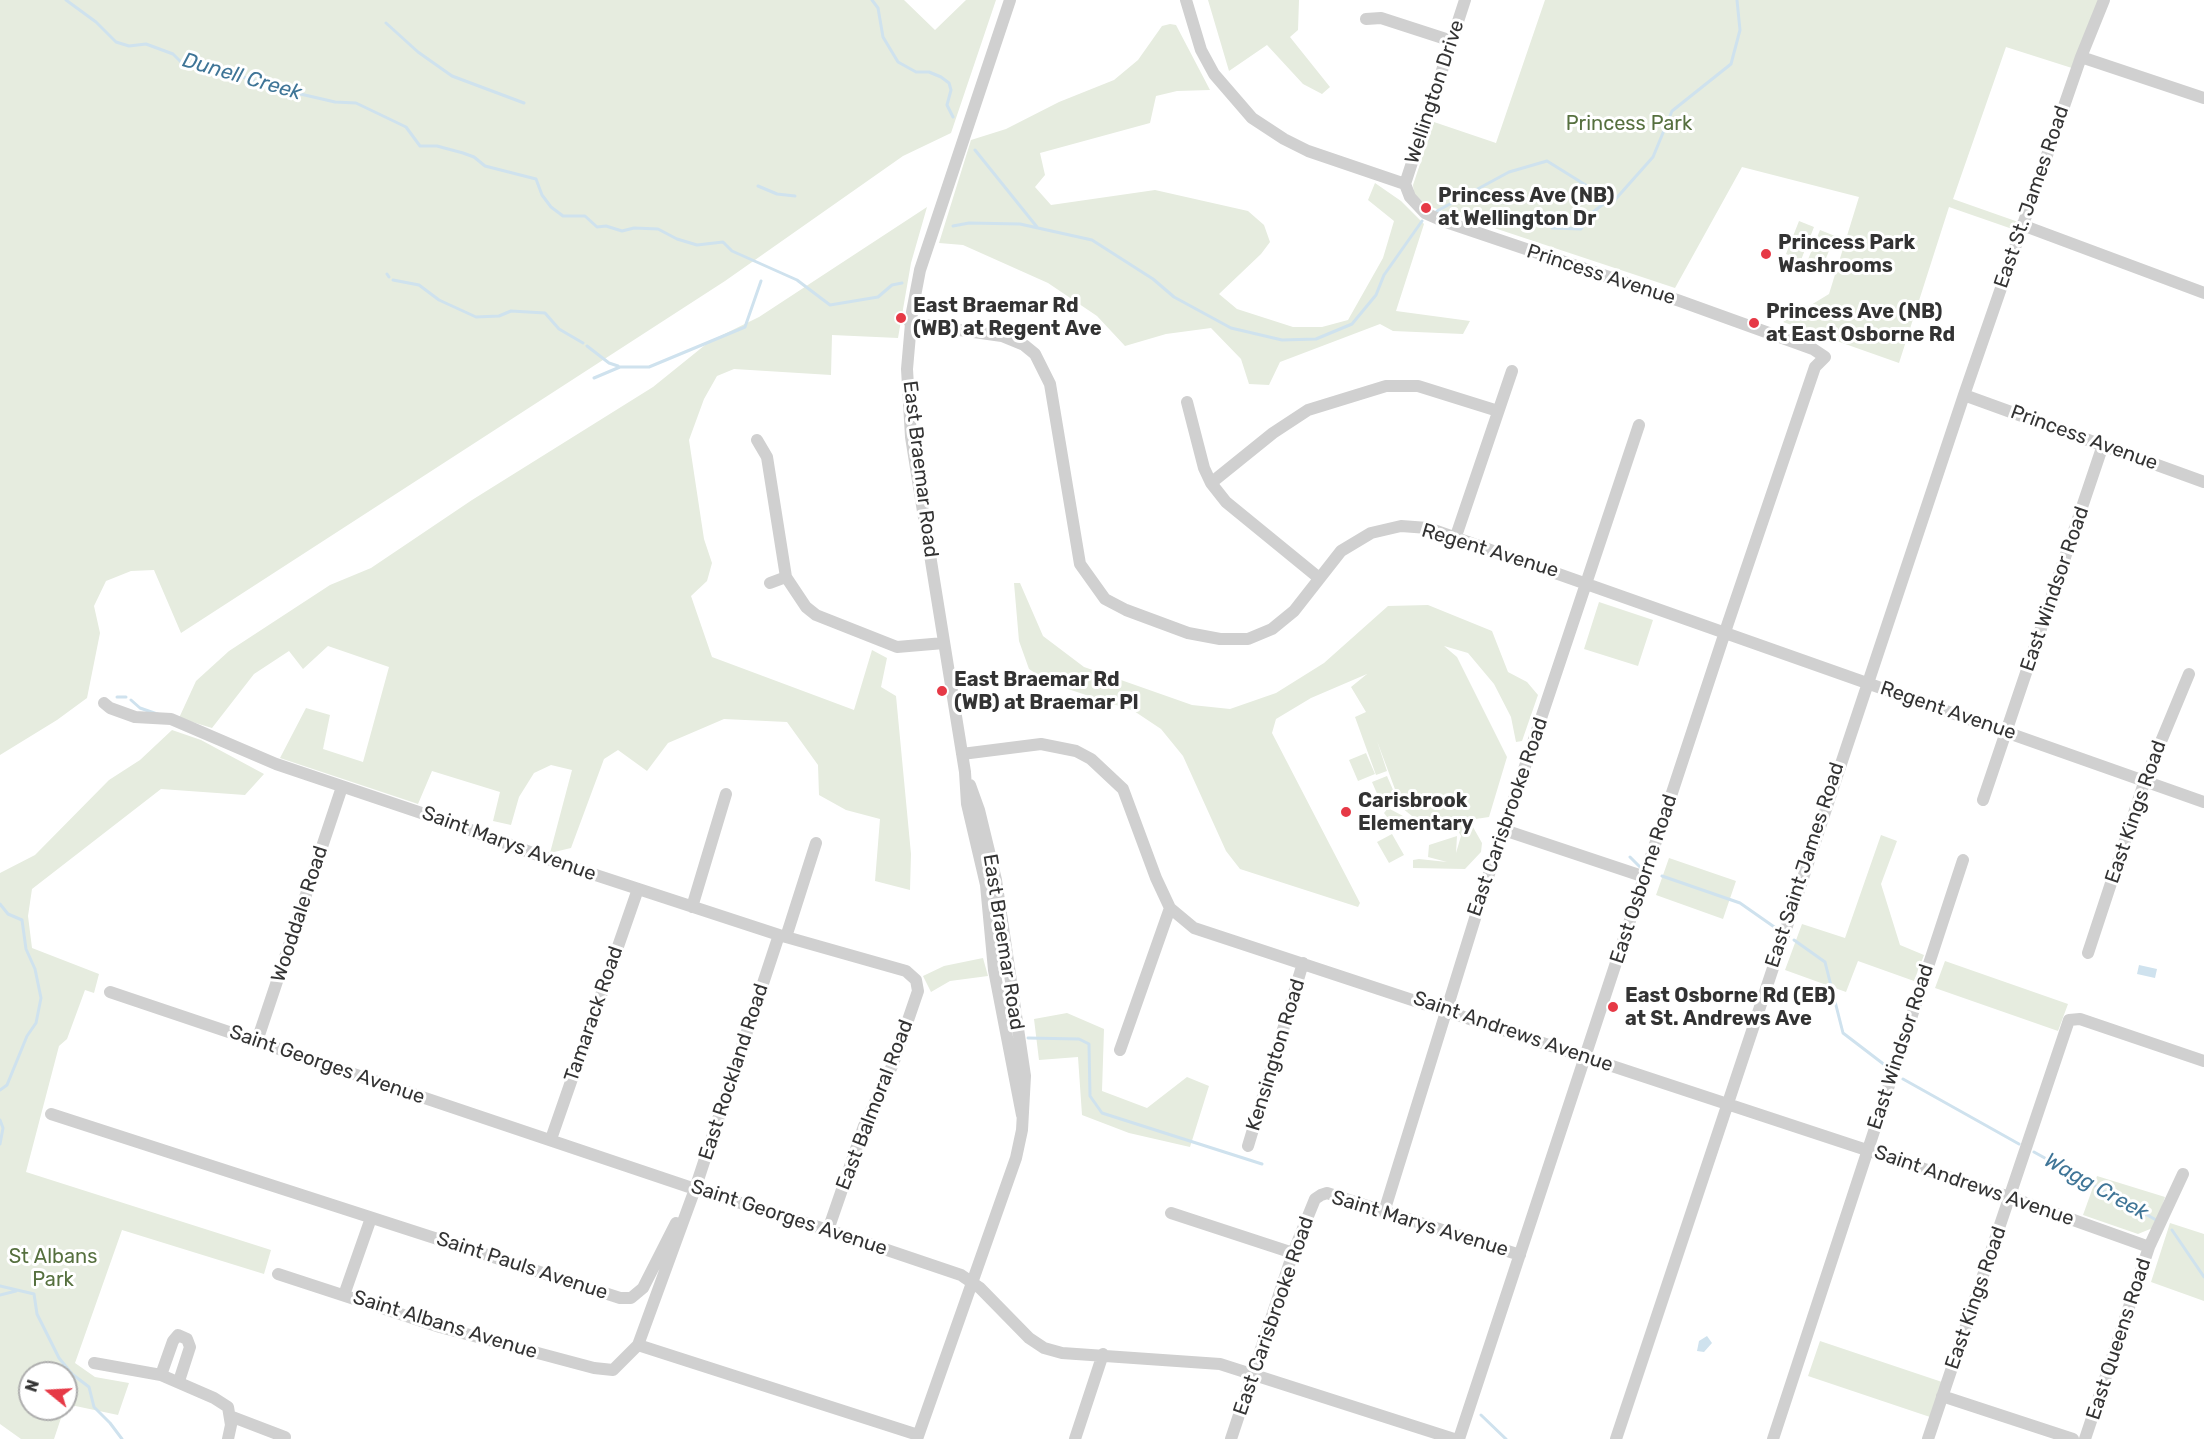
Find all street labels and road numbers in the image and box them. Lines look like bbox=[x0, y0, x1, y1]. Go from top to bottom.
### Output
street label: Wellington Drive bbox=[1400, 17, 1470, 167]
street label: East St. James Road bbox=[1990, 103, 2074, 291]
street label: Princess Avenue bbox=[1524, 240, 1678, 310]
street label: East Braemar Road bbox=[897, 379, 943, 559]
street label: Princess Avenue bbox=[2007, 400, 2161, 476]
street label: East Windsor Road bbox=[2016, 504, 2094, 674]
street label: Regent Avenue bbox=[1419, 519, 1561, 583]
street label: Regent Avenue bbox=[1877, 677, 2019, 745]
street label: East Carisbrooke Road bbox=[1463, 714, 1553, 920]
street label: East Kings Road bbox=[2100, 737, 2172, 887]
street label: East Saint James Road bbox=[1760, 759, 1850, 971]
street label: East Osborne Road bbox=[1605, 791, 1683, 967]
street label: Saint Marys Avenue bbox=[419, 801, 599, 887]
street label: Wooddale Road bbox=[267, 843, 333, 985]
street label: East Braemar Road bbox=[977, 852, 1029, 1032]
street label: Tamarack Road bbox=[560, 943, 628, 1085]
street label: East Windsor Road bbox=[1863, 961, 1939, 1133]
street label: Kensington Road bbox=[1241, 976, 1311, 1134]
street label: East Rockland Road bbox=[694, 981, 774, 1163]
street label: Saint Andrews Avenue bbox=[1410, 987, 1616, 1077]
street label: East Balmoral Road bbox=[832, 1017, 918, 1193]
street label: Saint Georges Avenue bbox=[226, 1020, 428, 1110]
street label: Saint Andrews Avenue bbox=[1871, 1141, 2077, 1231]
street label: Saint Georges Avenue bbox=[688, 1175, 890, 1261]
street label: Saint Marys Avenue bbox=[1329, 1186, 1511, 1262]
street label: East Carisbrooke Road bbox=[1229, 1213, 1319, 1419]
street label: East Kings Road bbox=[1940, 1223, 2012, 1373]
street label: Saint Pauls Avenue bbox=[433, 1227, 611, 1305]
street label: East Queens Road bbox=[2082, 1255, 2156, 1423]
street label: Saint Albans Avenue bbox=[350, 1286, 540, 1364]

